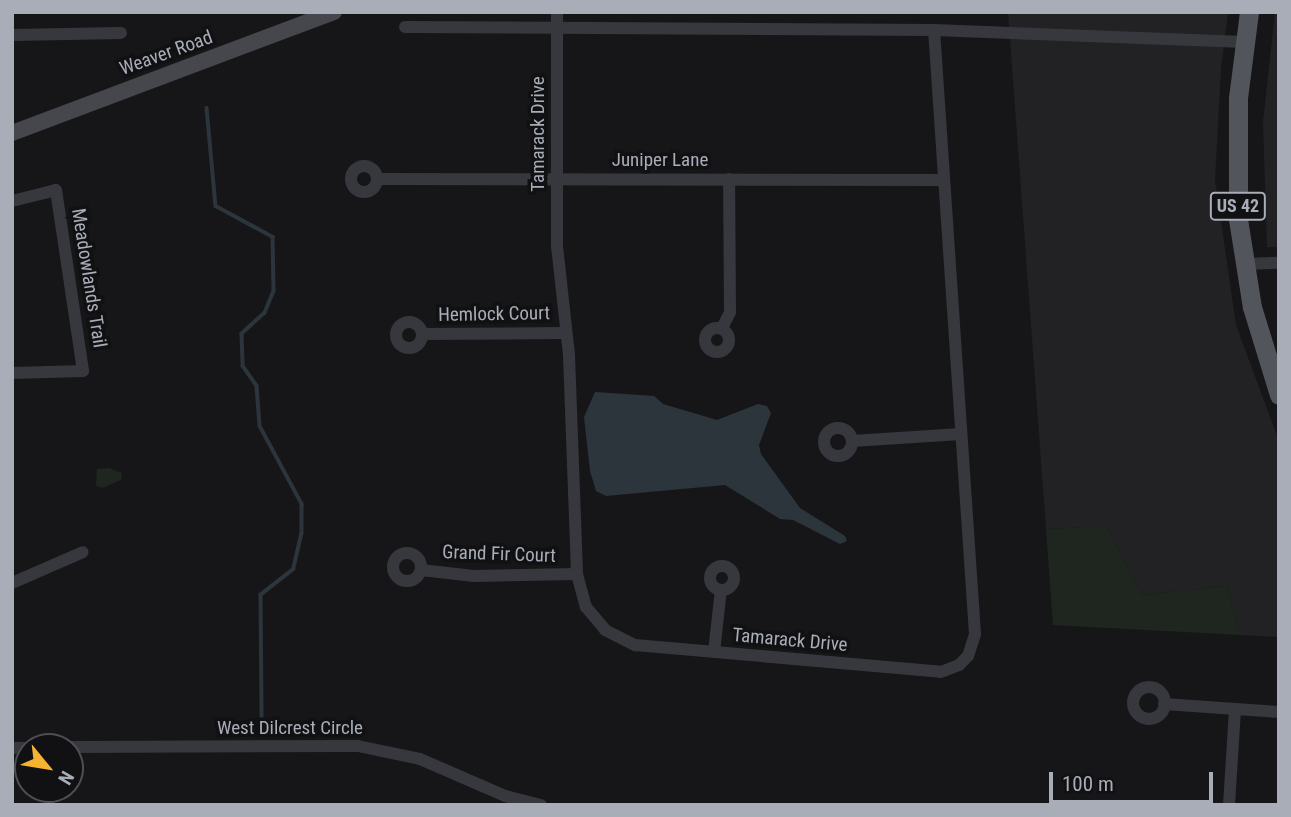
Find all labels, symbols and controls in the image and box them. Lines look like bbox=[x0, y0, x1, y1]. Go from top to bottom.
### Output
street label: Weaver Road bbox=[116, 26, 216, 80]
street label: Tamarack Drive bbox=[527, 76, 549, 192]
street label: Juniper Lane bbox=[612, 149, 708, 171]
road number: US 42 bbox=[1208, 191, 1268, 220]
street label: Meadowlands Trail bbox=[67, 206, 111, 350]
street label: Hemlock Court bbox=[438, 302, 550, 326]
street label: Grand Fir Court bbox=[442, 541, 556, 567]
street label: Tamarack Drive bbox=[731, 624, 849, 656]
street label: West Dilcrest Circle bbox=[217, 717, 363, 739]
north arrow bbox=[14, 733, 84, 803]
scale bar bbox=[1053, 758, 1218, 802]
text: N bbox=[53, 767, 79, 789]
text: 100 m bbox=[1062, 772, 1114, 796]

